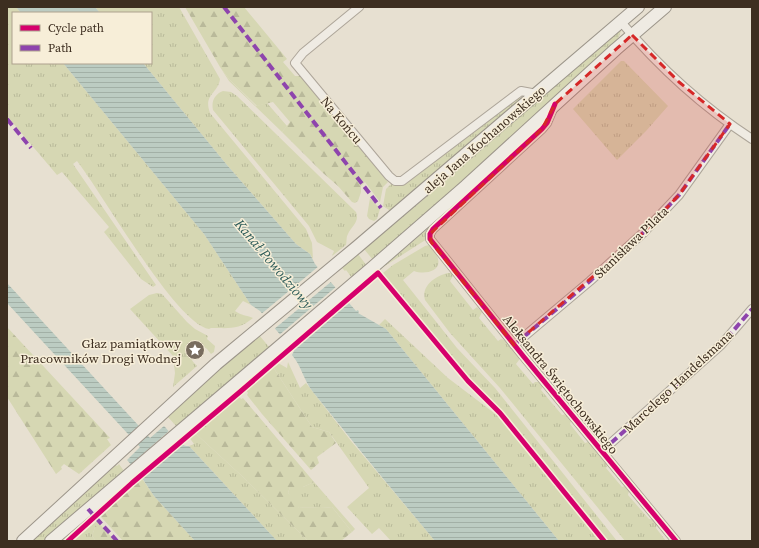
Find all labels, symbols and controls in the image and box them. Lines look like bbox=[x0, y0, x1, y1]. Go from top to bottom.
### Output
legend bbox=[12, 12, 152, 64]
text: Cycle path bbox=[48, 20, 104, 36]
text: Path bbox=[48, 40, 72, 56]
street label: aleja Jana Kochanowskiego bbox=[420, 82, 549, 197]
street label: Na Końcu bbox=[317, 93, 367, 148]
street label: Stanisława Pilata bbox=[591, 202, 672, 282]
water label: Kanał Powodziowy bbox=[230, 214, 318, 314]
street label: Aleksandra Świętochowskiego bbox=[499, 311, 622, 457]
street label: Marcelego Handelsmana bbox=[620, 326, 737, 437]
place label: Głaz pamiątkowy Pracowników Drogi Wodnej bbox=[20, 335, 181, 367]
place icon: Głaz pamiątkowy Pracowników Drogi Wodnej bbox=[184, 339, 206, 361]

